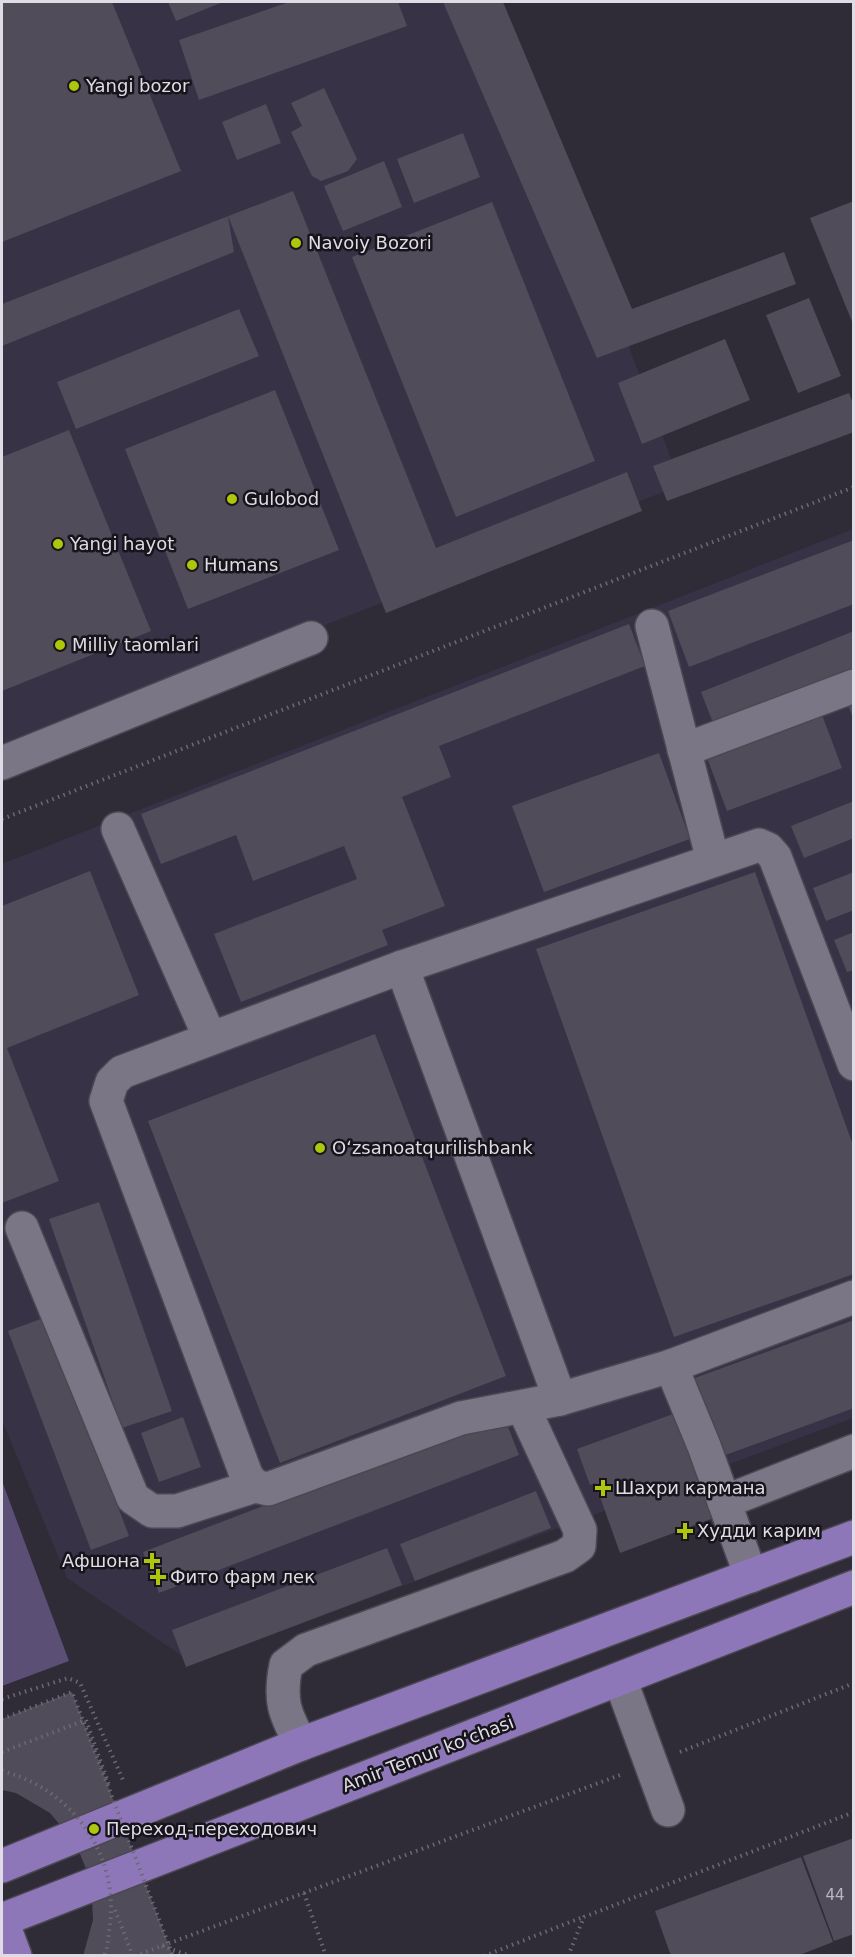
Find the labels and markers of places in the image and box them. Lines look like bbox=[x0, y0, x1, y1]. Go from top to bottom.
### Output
place label: Yangi bozor bbox=[85, 75, 190, 96]
marker: Yangi bozor bbox=[67, 79, 81, 93]
place label: Navoiy Bozori bbox=[308, 232, 432, 253]
marker: Navoiy Bozori bbox=[289, 236, 303, 250]
place label: Gulobod bbox=[244, 488, 319, 509]
marker: Gulobod bbox=[225, 492, 239, 506]
place label: Yangi hayot bbox=[69, 533, 174, 554]
marker: Yangi hayot bbox=[51, 537, 65, 551]
place label: Humans bbox=[204, 554, 278, 575]
marker: Humans bbox=[185, 558, 199, 572]
place label: Milliy taomlari bbox=[72, 634, 199, 655]
marker: Milliy taomlari bbox=[53, 638, 67, 652]
place label: Oʻzsanoatqurilishbank bbox=[332, 1137, 533, 1158]
marker: Oʻzsanoatqurilishbank bbox=[313, 1141, 327, 1155]
place label: Шахри кармана bbox=[615, 1477, 766, 1498]
marker: Шахри кармана bbox=[596, 1481, 610, 1495]
place label: Худди карим bbox=[697, 1520, 821, 1541]
marker: Худди карим bbox=[678, 1524, 692, 1538]
place label: Афшона bbox=[62, 1550, 140, 1571]
marker: Афшона bbox=[145, 1554, 159, 1568]
place label: Фито фарм лек bbox=[170, 1566, 315, 1587]
marker: Фито фарм лек bbox=[151, 1570, 165, 1584]
place label: Переход-переходович bbox=[106, 1818, 317, 1839]
marker: Переход-переходович bbox=[87, 1822, 101, 1836]

